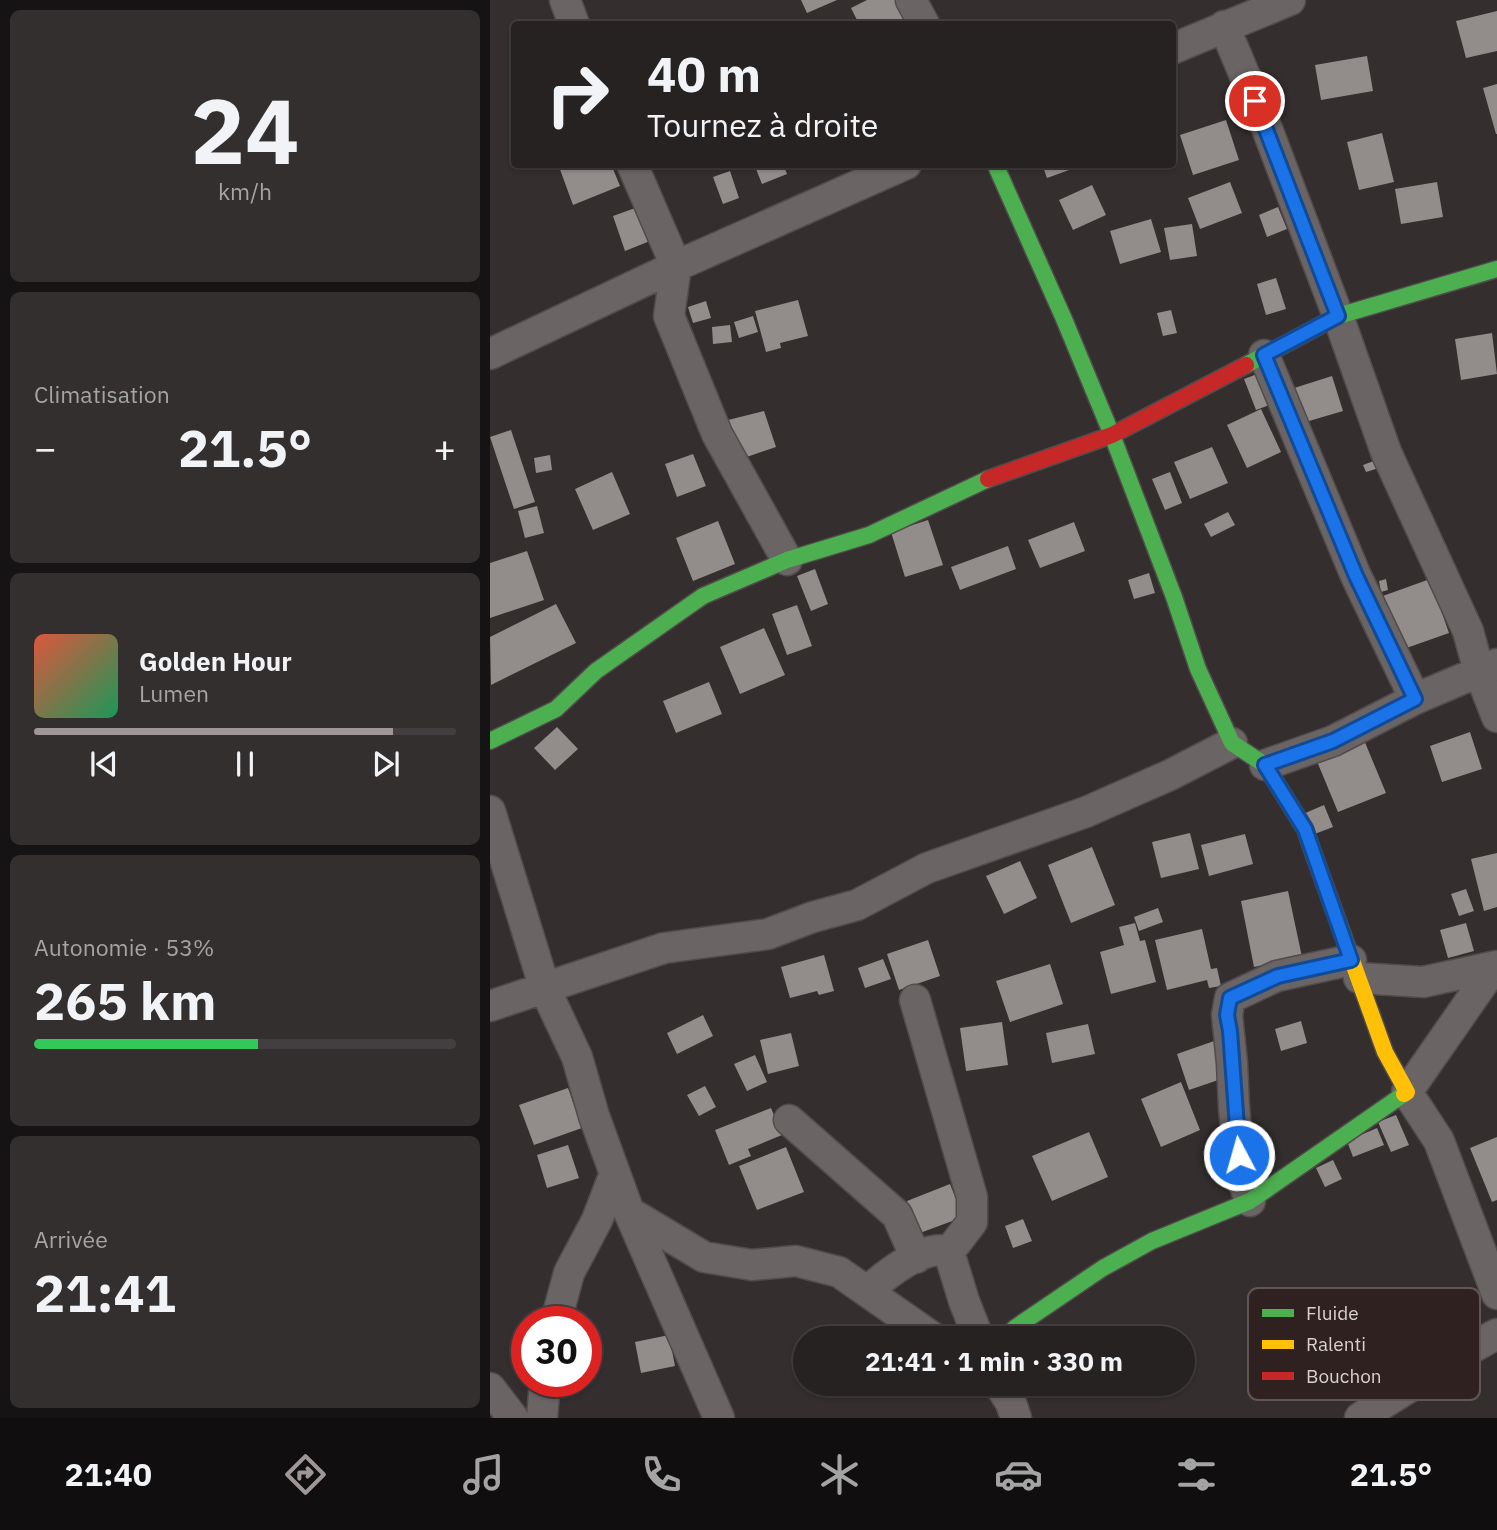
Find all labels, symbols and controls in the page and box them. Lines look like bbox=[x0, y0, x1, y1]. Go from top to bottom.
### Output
text: 40 m bbox=[647, 42, 761, 105]
icon: right bbox=[532, 49, 623, 140]
text: 24 bbox=[190, 71, 300, 189]
pin bbox=[1225, 71, 1285, 131]
icon: arrive bbox=[1236, 82, 1274, 120]
text: Tournez à droite bbox=[647, 104, 878, 146]
text: km/h bbox=[218, 176, 272, 206]
text: Climatisation bbox=[34, 379, 170, 409]
text: 21.5° bbox=[178, 414, 312, 481]
text: − bbox=[34, 423, 57, 472]
text: + bbox=[433, 423, 456, 472]
text: Golden Hour bbox=[139, 644, 292, 678]
text: Lumen bbox=[139, 678, 209, 708]
icon: previous bbox=[85, 745, 123, 783]
icon: pause bbox=[226, 745, 264, 783]
icon: next bbox=[367, 745, 405, 783]
text: Autonomie · 53% bbox=[34, 932, 214, 962]
text: 265 km bbox=[34, 967, 216, 1034]
position arrow bbox=[1202, 1118, 1276, 1192]
text: Arrivée bbox=[34, 1224, 108, 1254]
text: 21:41 bbox=[34, 1259, 176, 1326]
legend bbox=[1248, 1288, 1480, 1400]
text: Fluide bbox=[1306, 1301, 1359, 1325]
speed limit sign: 30 bbox=[511, 1306, 602, 1397]
text: Ralenti bbox=[1306, 1332, 1366, 1356]
text: 21:41 · 1 min · 330 m bbox=[865, 1344, 1123, 1378]
text: Bouchon bbox=[1306, 1364, 1382, 1388]
icon: directions bbox=[281, 1450, 330, 1499]
icon: music bbox=[459, 1450, 508, 1499]
icon: phone bbox=[637, 1450, 686, 1499]
icon: climate bbox=[815, 1450, 864, 1499]
icon: car bbox=[994, 1450, 1043, 1499]
icon: filters bbox=[1172, 1450, 1221, 1499]
text: 21:40 bbox=[65, 1453, 152, 1495]
text: 21.5° bbox=[1350, 1453, 1432, 1495]

